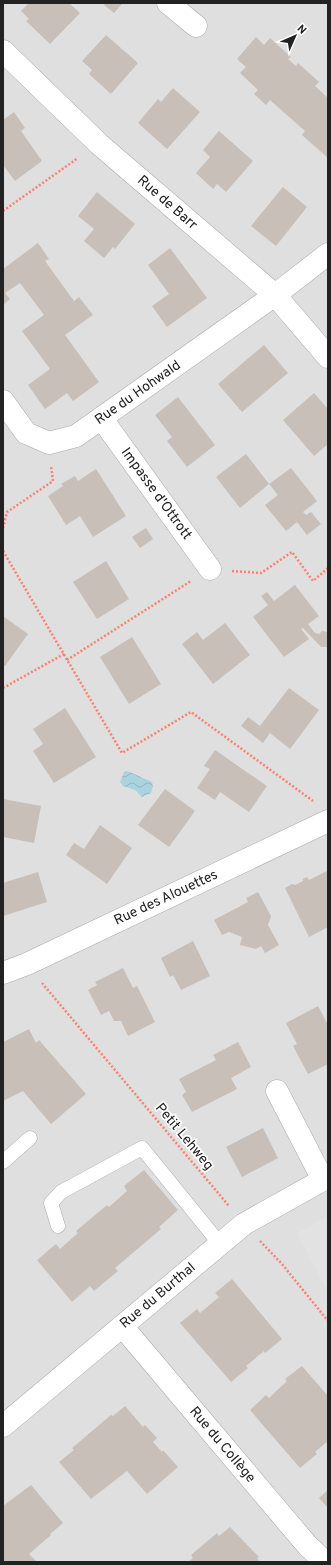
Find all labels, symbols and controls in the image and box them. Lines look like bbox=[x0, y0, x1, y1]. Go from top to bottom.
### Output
north arrow bbox=[275, 16, 315, 56]
text: N bbox=[294, 22, 309, 37]
street label: Rue de Barr bbox=[133, 172, 201, 234]
street label: Rue du Hohwald bbox=[92, 357, 184, 429]
street label: Impasse d'Ottrott bbox=[117, 445, 195, 543]
street label: Rue des Alouettes bbox=[111, 866, 221, 930]
street label: Petit Lehweg bbox=[151, 1100, 217, 1174]
street label: Rue du Burthal bbox=[117, 1259, 199, 1333]
street label: Rue du Collège bbox=[185, 1404, 259, 1486]

